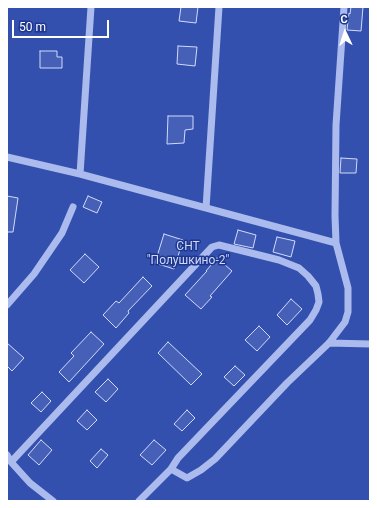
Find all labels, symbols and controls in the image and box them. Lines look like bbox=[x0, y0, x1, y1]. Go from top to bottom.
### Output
scale bar bbox=[14, 12, 111, 38]
north arrow bbox=[325, 12, 365, 52]
text: С bbox=[340, 13, 348, 26]
text: 50 m bbox=[19, 20, 46, 34]
park label: СНТ "Полушкино-2" bbox=[147, 240, 229, 268]

